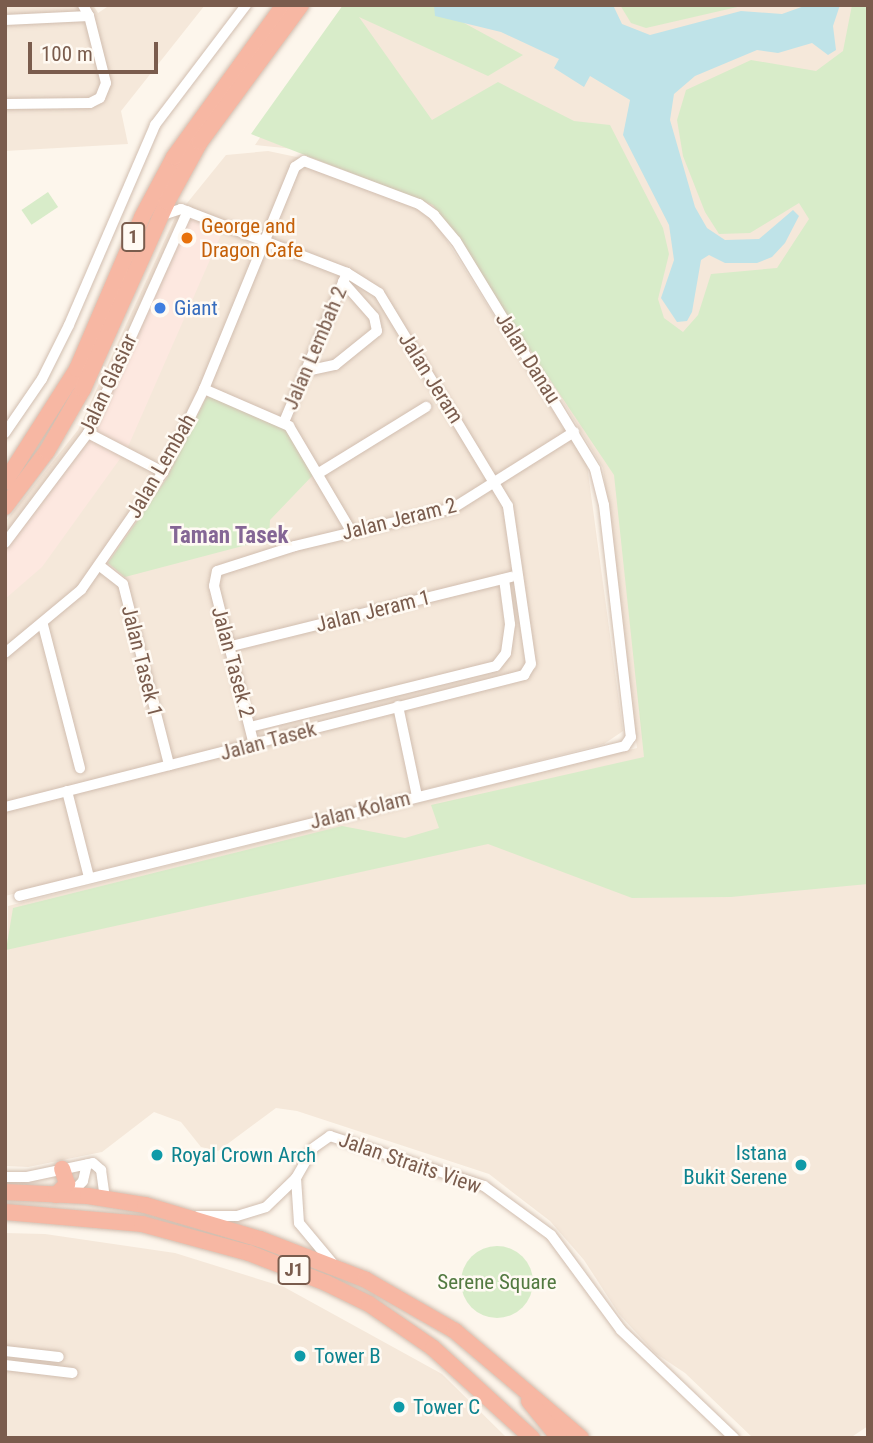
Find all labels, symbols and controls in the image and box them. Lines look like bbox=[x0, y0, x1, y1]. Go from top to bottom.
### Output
scale bar bbox=[32, 28, 161, 72]
text: 100 m bbox=[41, 42, 93, 66]
place label: George and Dragon Cafe bbox=[201, 213, 303, 263]
road number: 1 bbox=[121, 221, 145, 252]
marker: George and Dragon Cafe bbox=[179, 230, 195, 246]
street label: Jalan Lembah 2 bbox=[278, 283, 352, 413]
place label: Giant bbox=[174, 295, 218, 321]
marker: Giant bbox=[152, 300, 168, 316]
street label: Jalan Danau bbox=[490, 308, 566, 408]
street label: Jalan Jeram bbox=[393, 328, 469, 428]
street label: Jalan Glasiar bbox=[74, 330, 142, 438]
street label: Jalan Lembah bbox=[121, 409, 201, 523]
street label: Jalan Jeram 2 bbox=[339, 493, 459, 545]
district label: Taman Tasek bbox=[169, 522, 289, 550]
street label: Jalan Jeram 1 bbox=[313, 585, 433, 637]
street label: Jalan Tasek 1 bbox=[116, 603, 168, 719]
street label: Jalan Tasek 2 bbox=[206, 604, 260, 720]
street label: Jalan Tasek bbox=[217, 716, 319, 766]
street label: Jalan Kolam bbox=[307, 785, 413, 835]
street label: Jalan Straits View bbox=[336, 1127, 484, 1199]
place label: Istana Bukit Serene bbox=[683, 1140, 787, 1190]
place label: Royal Crown Arch bbox=[171, 1142, 316, 1168]
marker: Royal Crown Arch bbox=[149, 1147, 165, 1163]
marker: Istana Bukit Serene bbox=[793, 1157, 809, 1173]
road number: J1 bbox=[276, 1254, 312, 1286]
park label: Serene Square bbox=[437, 1269, 557, 1295]
place label: Tower B bbox=[314, 1343, 381, 1369]
marker: Tower B bbox=[292, 1348, 308, 1364]
place label: Tower C bbox=[413, 1394, 480, 1420]
marker: Tower C bbox=[391, 1399, 407, 1415]

